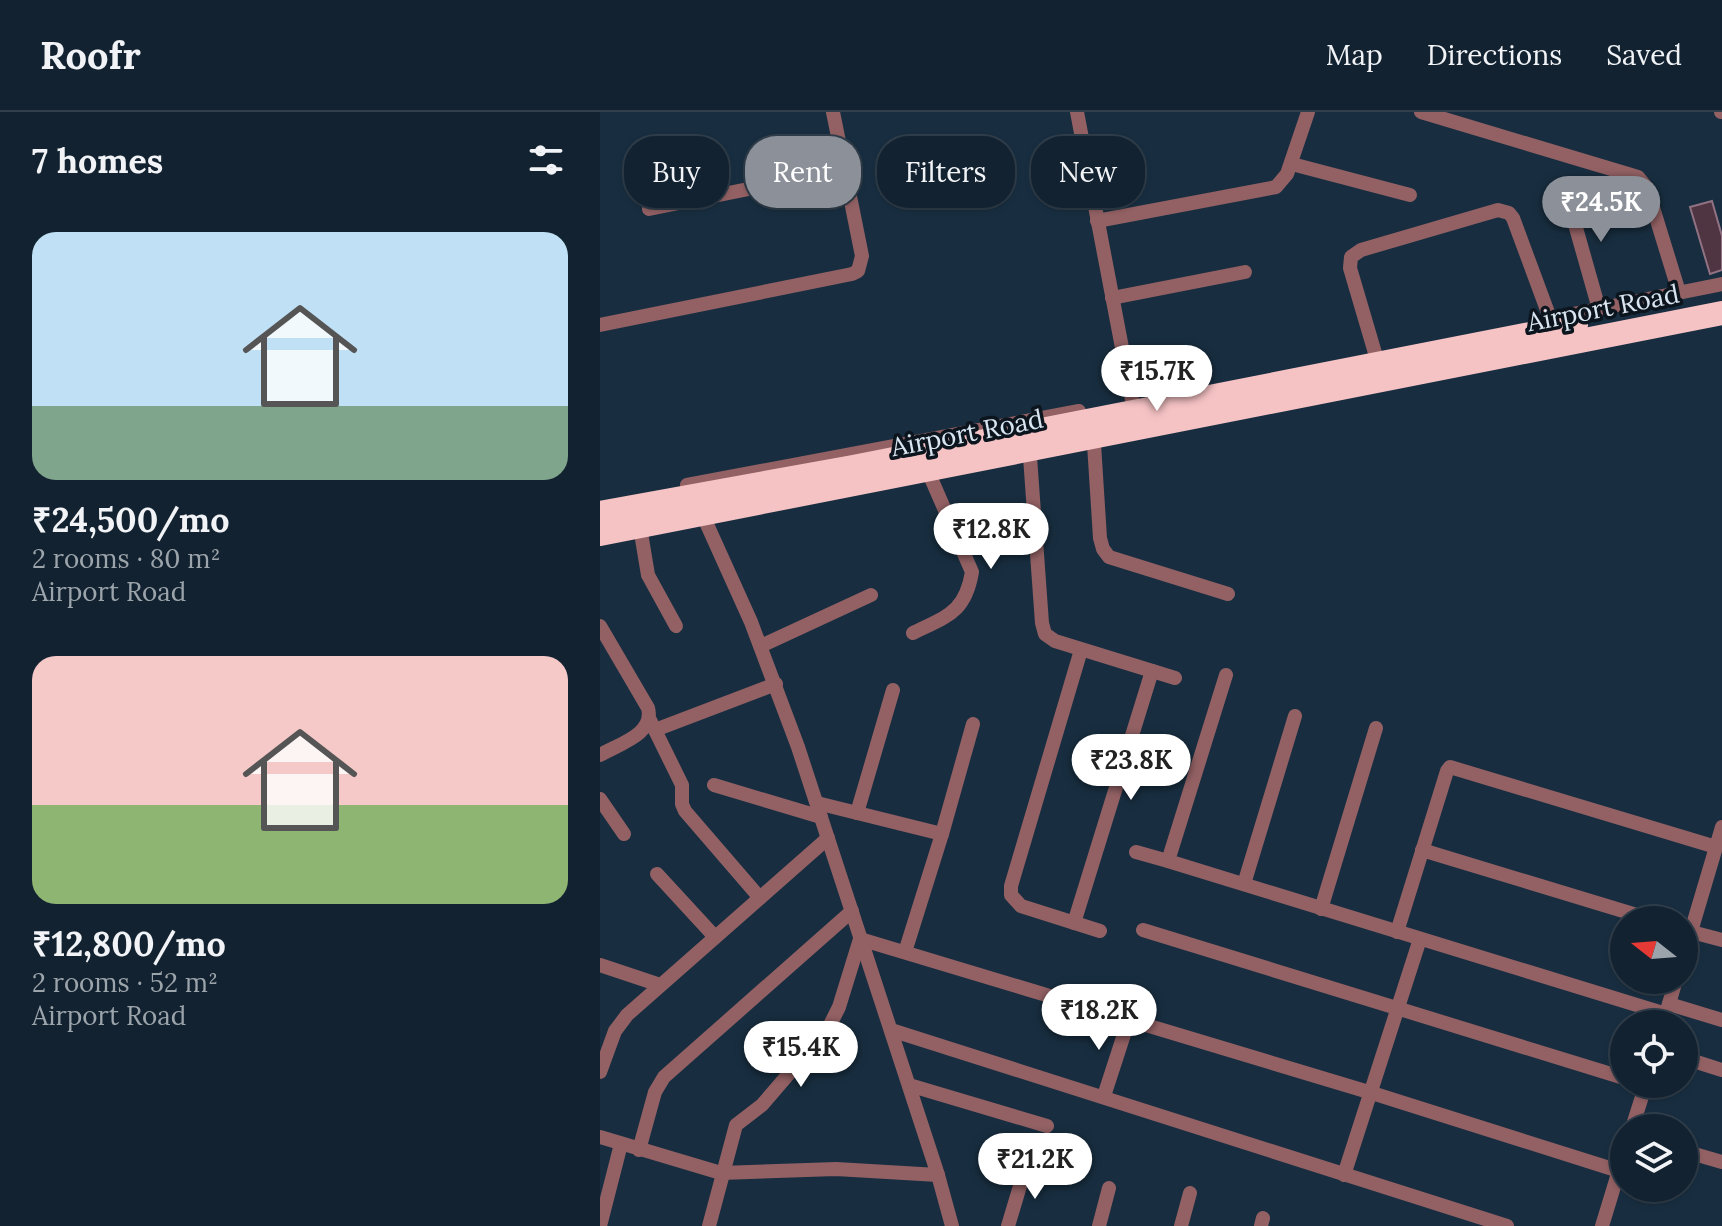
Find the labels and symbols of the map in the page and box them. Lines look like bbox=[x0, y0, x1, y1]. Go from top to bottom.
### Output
pin: ₹24.5K bbox=[1536, 176, 1666, 244]
street label: Airport Road bbox=[1523, 277, 1682, 339]
pin: ₹15.7K bbox=[1092, 345, 1222, 413]
street label: Airport Road bbox=[887, 402, 1046, 464]
pin: ₹12.8K bbox=[926, 503, 1056, 571]
pin: ₹23.8K bbox=[1066, 734, 1196, 802]
north arrow bbox=[1610, 906, 1698, 994]
pin: ₹18.2K bbox=[1034, 984, 1164, 1052]
pin: ₹15.4K bbox=[736, 1021, 866, 1089]
pin: ₹21.2K bbox=[970, 1133, 1100, 1201]

